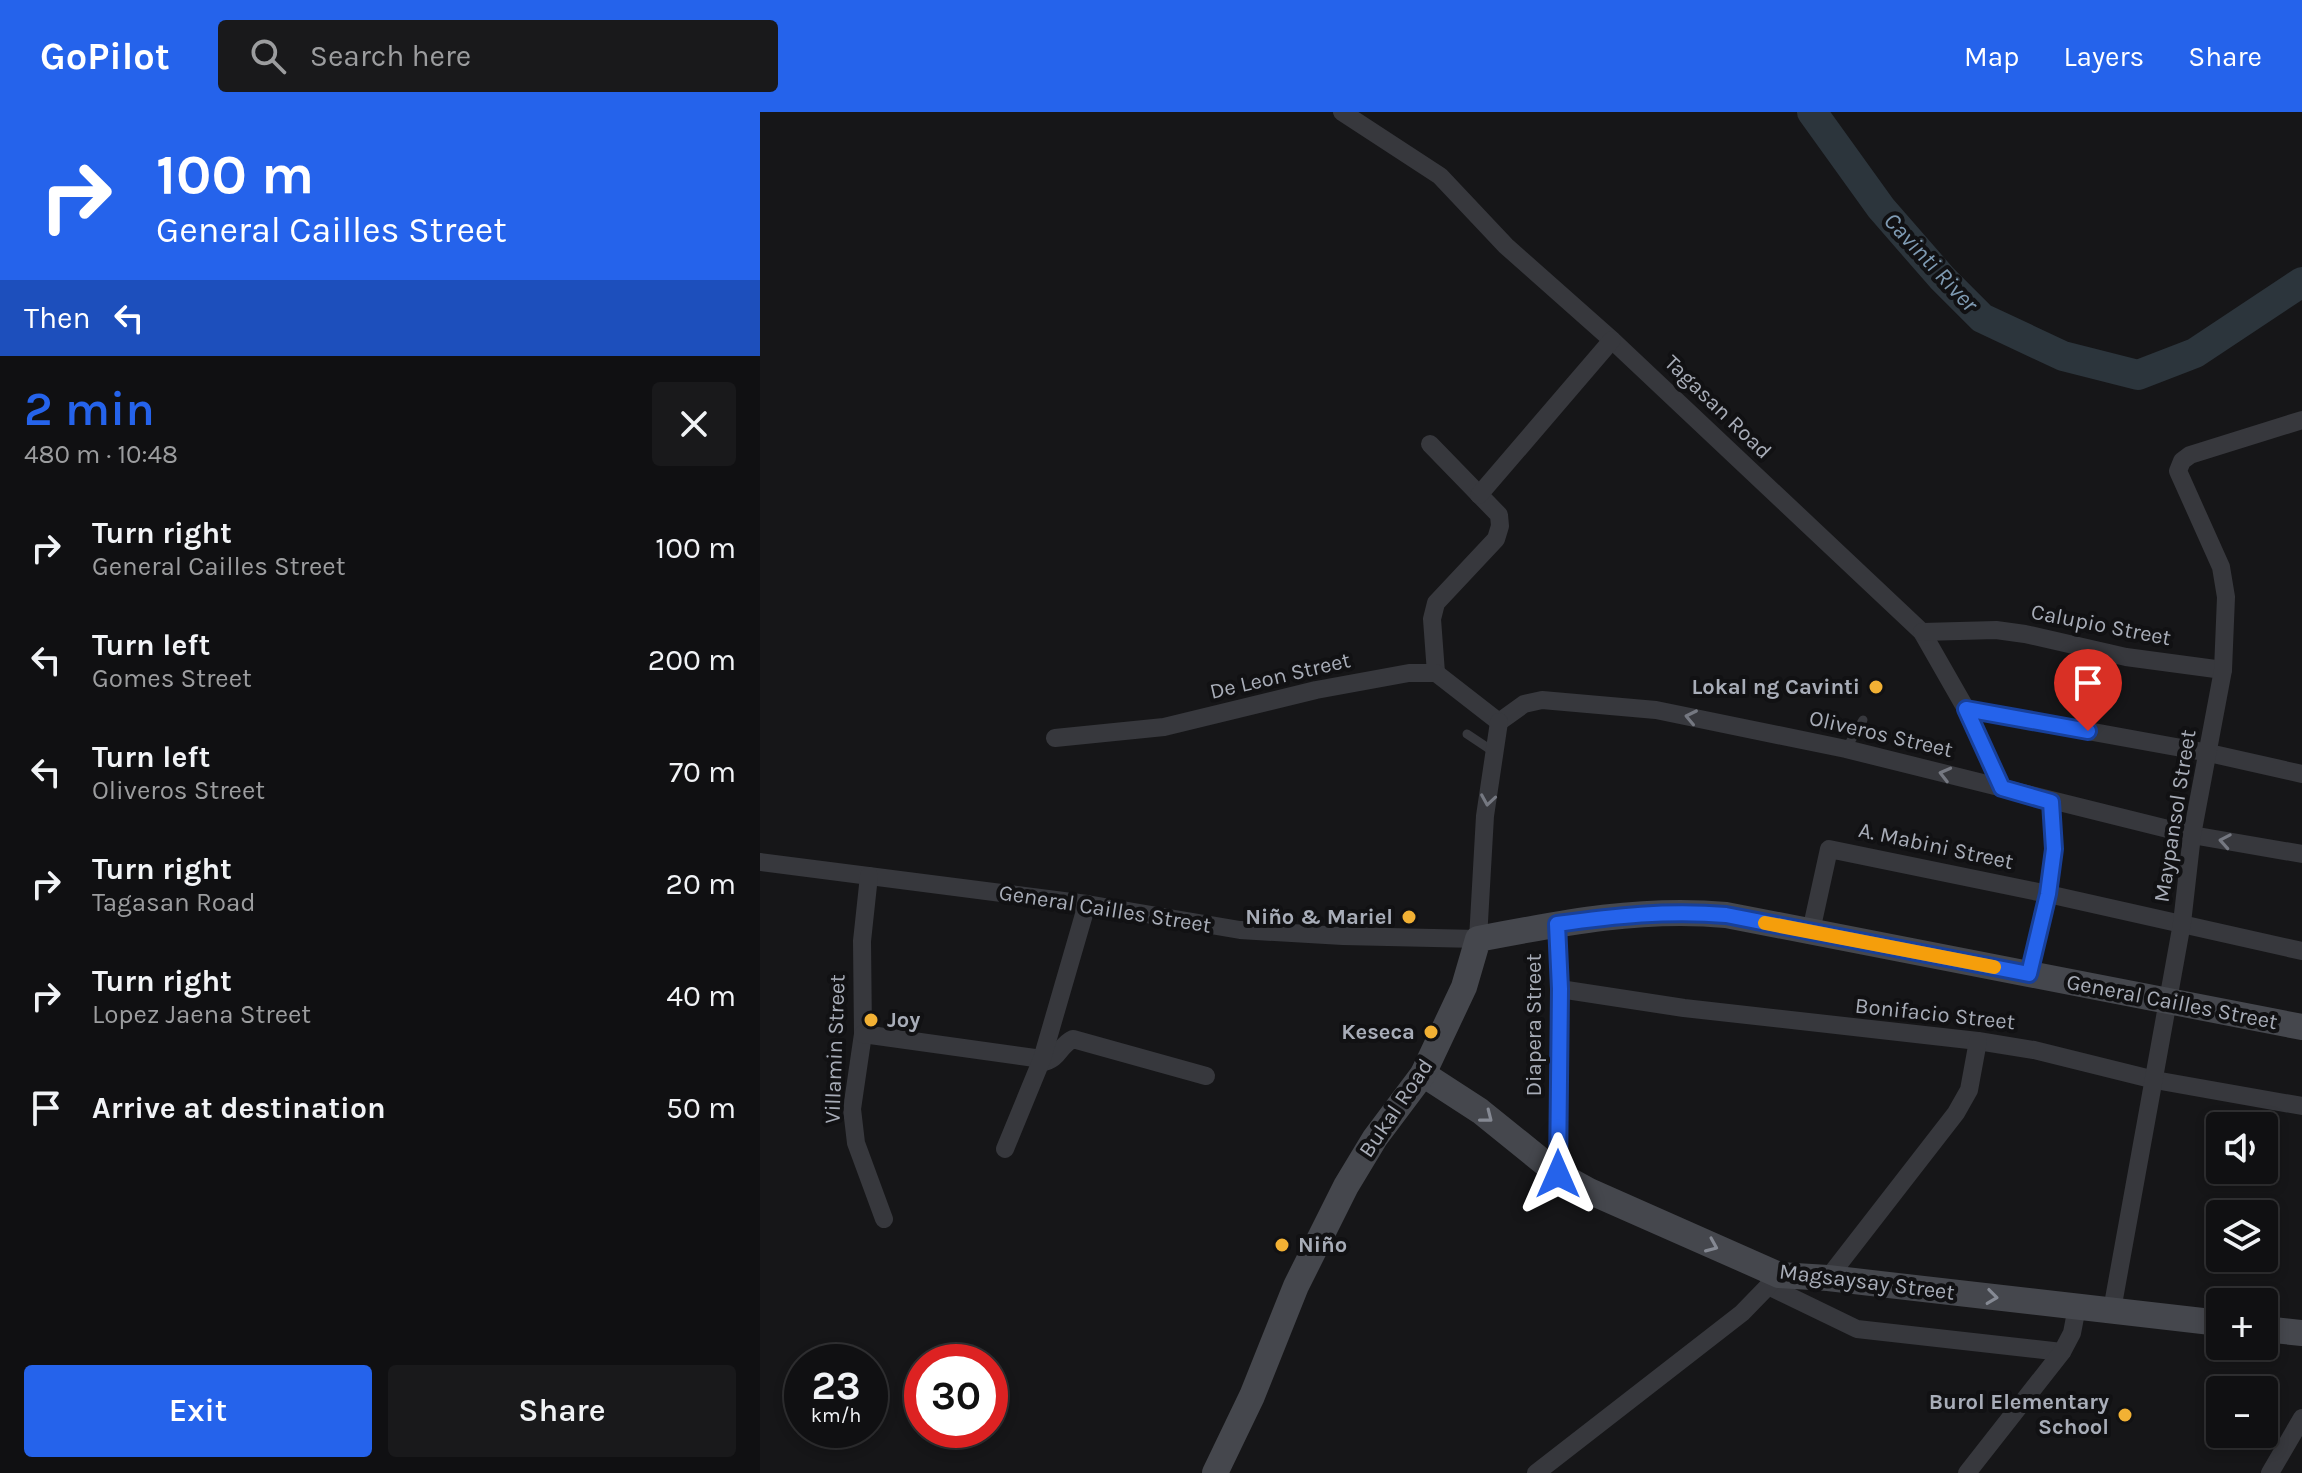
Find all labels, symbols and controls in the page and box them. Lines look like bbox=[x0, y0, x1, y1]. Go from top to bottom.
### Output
search box bbox=[218, 20, 778, 92]
text: GoPilot bbox=[40, 34, 170, 79]
icon: search bbox=[246, 34, 290, 78]
text: Search here bbox=[310, 38, 471, 74]
text: Map bbox=[1964, 40, 2019, 73]
text: Layers bbox=[2063, 40, 2144, 73]
text: Share bbox=[2188, 40, 2262, 73]
text: 100 m bbox=[156, 142, 314, 207]
icon: right bbox=[24, 144, 128, 248]
water label: Cavinti River bbox=[1878, 207, 1984, 318]
text: General Cailles Street bbox=[156, 209, 507, 251]
icon: left bbox=[107, 296, 151, 340]
text: Then bbox=[24, 300, 91, 336]
street label: Tagasan Road bbox=[1659, 350, 1777, 464]
text: 2 min bbox=[24, 381, 155, 437]
button: close bbox=[652, 382, 736, 466]
text: 480 m · 10:48 bbox=[24, 439, 178, 470]
text: Turn right bbox=[92, 515, 232, 551]
icon: right bbox=[24, 526, 68, 570]
text: 100 m bbox=[655, 530, 736, 566]
text: General Cailles Street bbox=[92, 551, 345, 582]
street label: Calupio Street bbox=[2029, 599, 2173, 651]
text: Turn left bbox=[92, 627, 210, 663]
icon: left bbox=[24, 638, 68, 682]
text: 200 m bbox=[648, 642, 736, 678]
street label: De Leon Street bbox=[1207, 647, 1353, 705]
pin bbox=[2054, 649, 2122, 731]
icon: arrive bbox=[2066, 661, 2110, 705]
text: Gomes Street bbox=[92, 663, 252, 694]
place label: Lokal ng Cavinti bbox=[1691, 674, 1860, 700]
marker: Lokal ng Cavinti bbox=[1867, 678, 1885, 696]
street label: Oliveros Street bbox=[1807, 705, 1955, 763]
one-way arrow bbox=[1685, 710, 1698, 727]
street label: Maypansol Street bbox=[2149, 728, 2201, 904]
text: Turn left bbox=[92, 739, 210, 775]
icon: left bbox=[24, 750, 68, 794]
text: 70 m bbox=[669, 754, 736, 790]
one-way arrow bbox=[1939, 766, 1953, 783]
text: Oliveros Street bbox=[92, 775, 265, 806]
one-way arrow bbox=[1480, 793, 1497, 806]
street label: A. Mabini Street bbox=[1856, 817, 2016, 875]
one-way arrow bbox=[2218, 833, 2232, 850]
text: Turn right bbox=[92, 851, 232, 887]
icon: right bbox=[24, 862, 68, 906]
text: 20 m bbox=[666, 866, 736, 902]
street label: General Cailles Street bbox=[997, 879, 1213, 939]
text: Tagasan Road bbox=[92, 887, 256, 918]
place label: Niño & Mariel bbox=[1245, 904, 1393, 930]
marker: Niño & Mariel bbox=[1400, 908, 1418, 926]
street label: Diapera Street bbox=[1521, 953, 1547, 1097]
text: Turn right bbox=[92, 963, 232, 999]
street label: General Cailles Street bbox=[2064, 969, 2280, 1035]
icon: right bbox=[24, 974, 68, 1018]
street label: Villamin Street bbox=[819, 974, 851, 1124]
text: 40 m bbox=[666, 978, 736, 1014]
street label: Bonifacio Street bbox=[1854, 993, 2016, 1035]
text: Lopez Jaena Street bbox=[92, 999, 311, 1030]
place label: Joy bbox=[887, 1007, 920, 1033]
marker: Joy bbox=[862, 1011, 880, 1029]
place label: Keseca bbox=[1341, 1019, 1415, 1045]
marker: Keseca bbox=[1422, 1023, 1440, 1041]
street label: Bukal Road bbox=[1353, 1054, 1439, 1162]
icon: arrive bbox=[24, 1086, 68, 1130]
text: Arrive at destination bbox=[92, 1090, 386, 1126]
text: 50 m bbox=[666, 1090, 736, 1126]
one-way arrow bbox=[1478, 1108, 1493, 1122]
map controls bbox=[2206, 1112, 2278, 1448]
button: sound bbox=[2206, 1112, 2278, 1184]
position arrow bbox=[1516, 1132, 1600, 1216]
button: layers bbox=[2206, 1200, 2278, 1272]
place label: Niño bbox=[1298, 1232, 1347, 1258]
marker: Niño bbox=[1273, 1236, 1291, 1254]
one-way arrow bbox=[1703, 1236, 1718, 1252]
street label: Magsaysay Street bbox=[1778, 1258, 1956, 1306]
one-way arrow bbox=[1985, 1288, 1999, 1305]
button: + bbox=[2206, 1288, 2278, 1360]
speed limit sign: 30 bbox=[904, 1344, 1008, 1448]
text: 23 bbox=[811, 1362, 861, 1409]
button: Exit bbox=[24, 1365, 372, 1457]
button: Share bbox=[388, 1365, 736, 1457]
button: − bbox=[2206, 1376, 2278, 1448]
place label: Burol Elementary School bbox=[1929, 1389, 2109, 1440]
text: km/h bbox=[811, 1404, 861, 1427]
marker: Burol Elementary School bbox=[2116, 1406, 2134, 1424]

